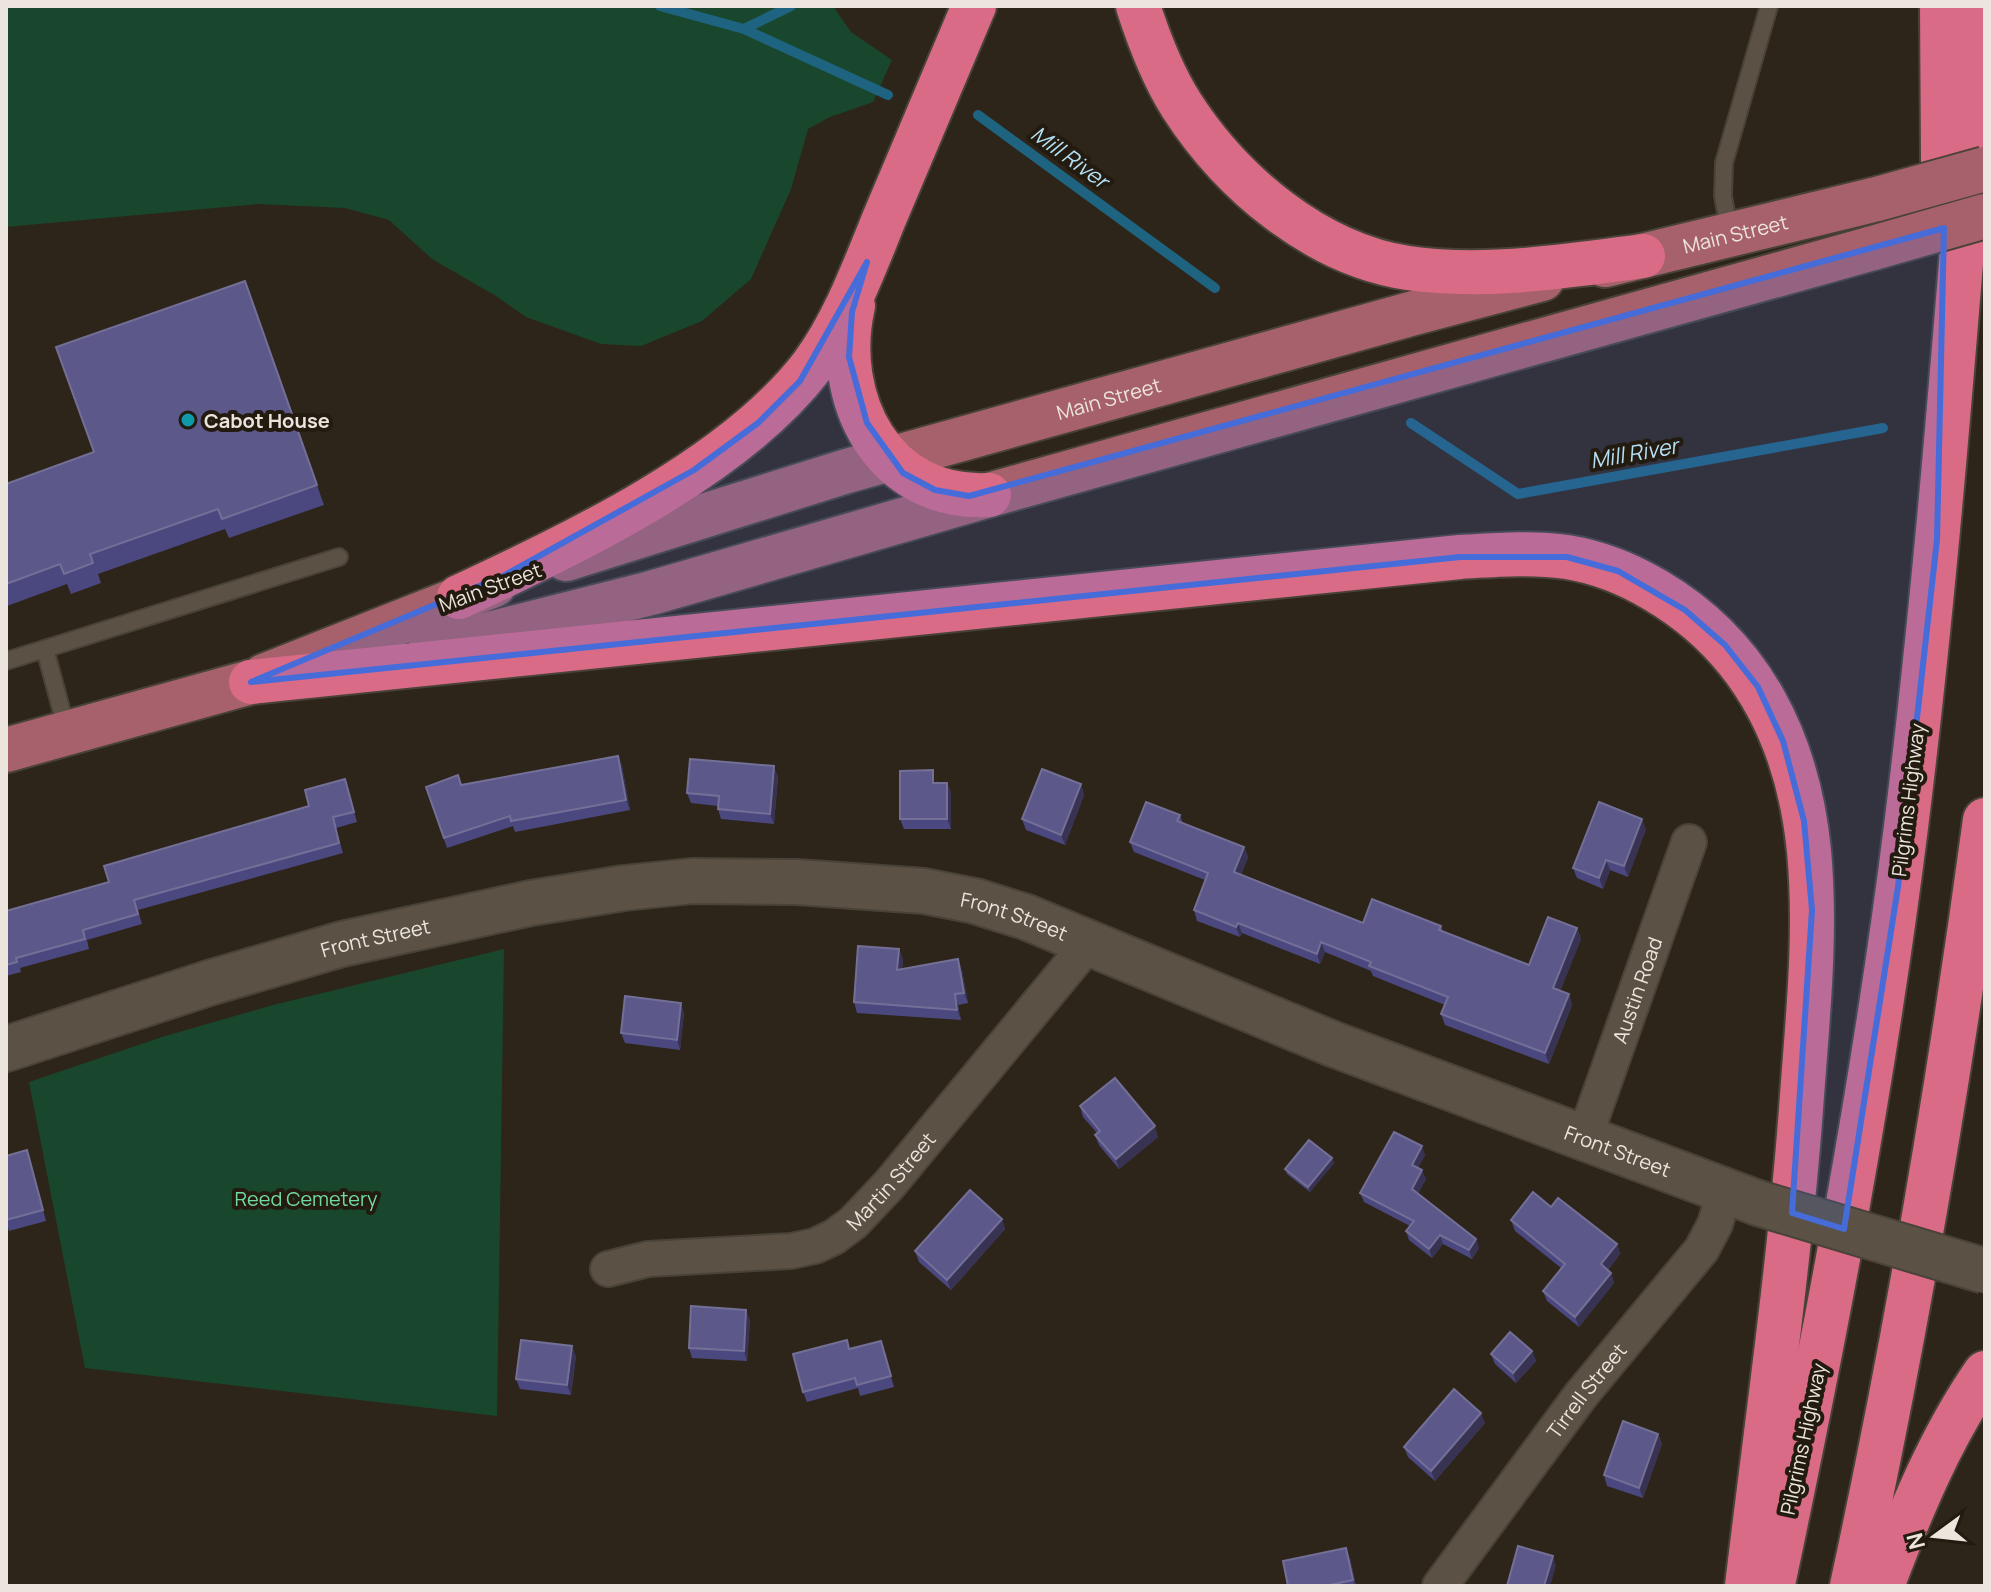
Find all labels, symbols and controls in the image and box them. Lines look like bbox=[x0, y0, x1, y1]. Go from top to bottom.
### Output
water label: Mill River bbox=[1025, 119, 1117, 197]
street label: Main Street bbox=[1680, 208, 1791, 259]
street label: Main Street bbox=[1053, 371, 1164, 426]
place label: Cabot House bbox=[204, 407, 330, 434]
marker: Cabot House bbox=[179, 411, 197, 429]
water label: Mill River bbox=[1588, 430, 1683, 475]
street label: Main Street bbox=[435, 556, 545, 618]
street label: Pilgrims Highway bbox=[1885, 721, 1931, 878]
street label: Front Street bbox=[959, 885, 1072, 946]
street label: Front Street bbox=[317, 912, 433, 963]
street label: Austin Road bbox=[1605, 933, 1668, 1047]
street label: Front Street bbox=[1561, 1118, 1675, 1183]
street label: Martin Street bbox=[840, 1126, 941, 1236]
park label: Reed Cemetery bbox=[234, 1185, 378, 1212]
street label: Tirrell Street bbox=[1540, 1337, 1632, 1444]
street label: Pilgrims Highway bbox=[1774, 1360, 1832, 1517]
north arrow bbox=[1895, 1496, 1975, 1576]
text: N bbox=[1899, 1530, 1932, 1553]

